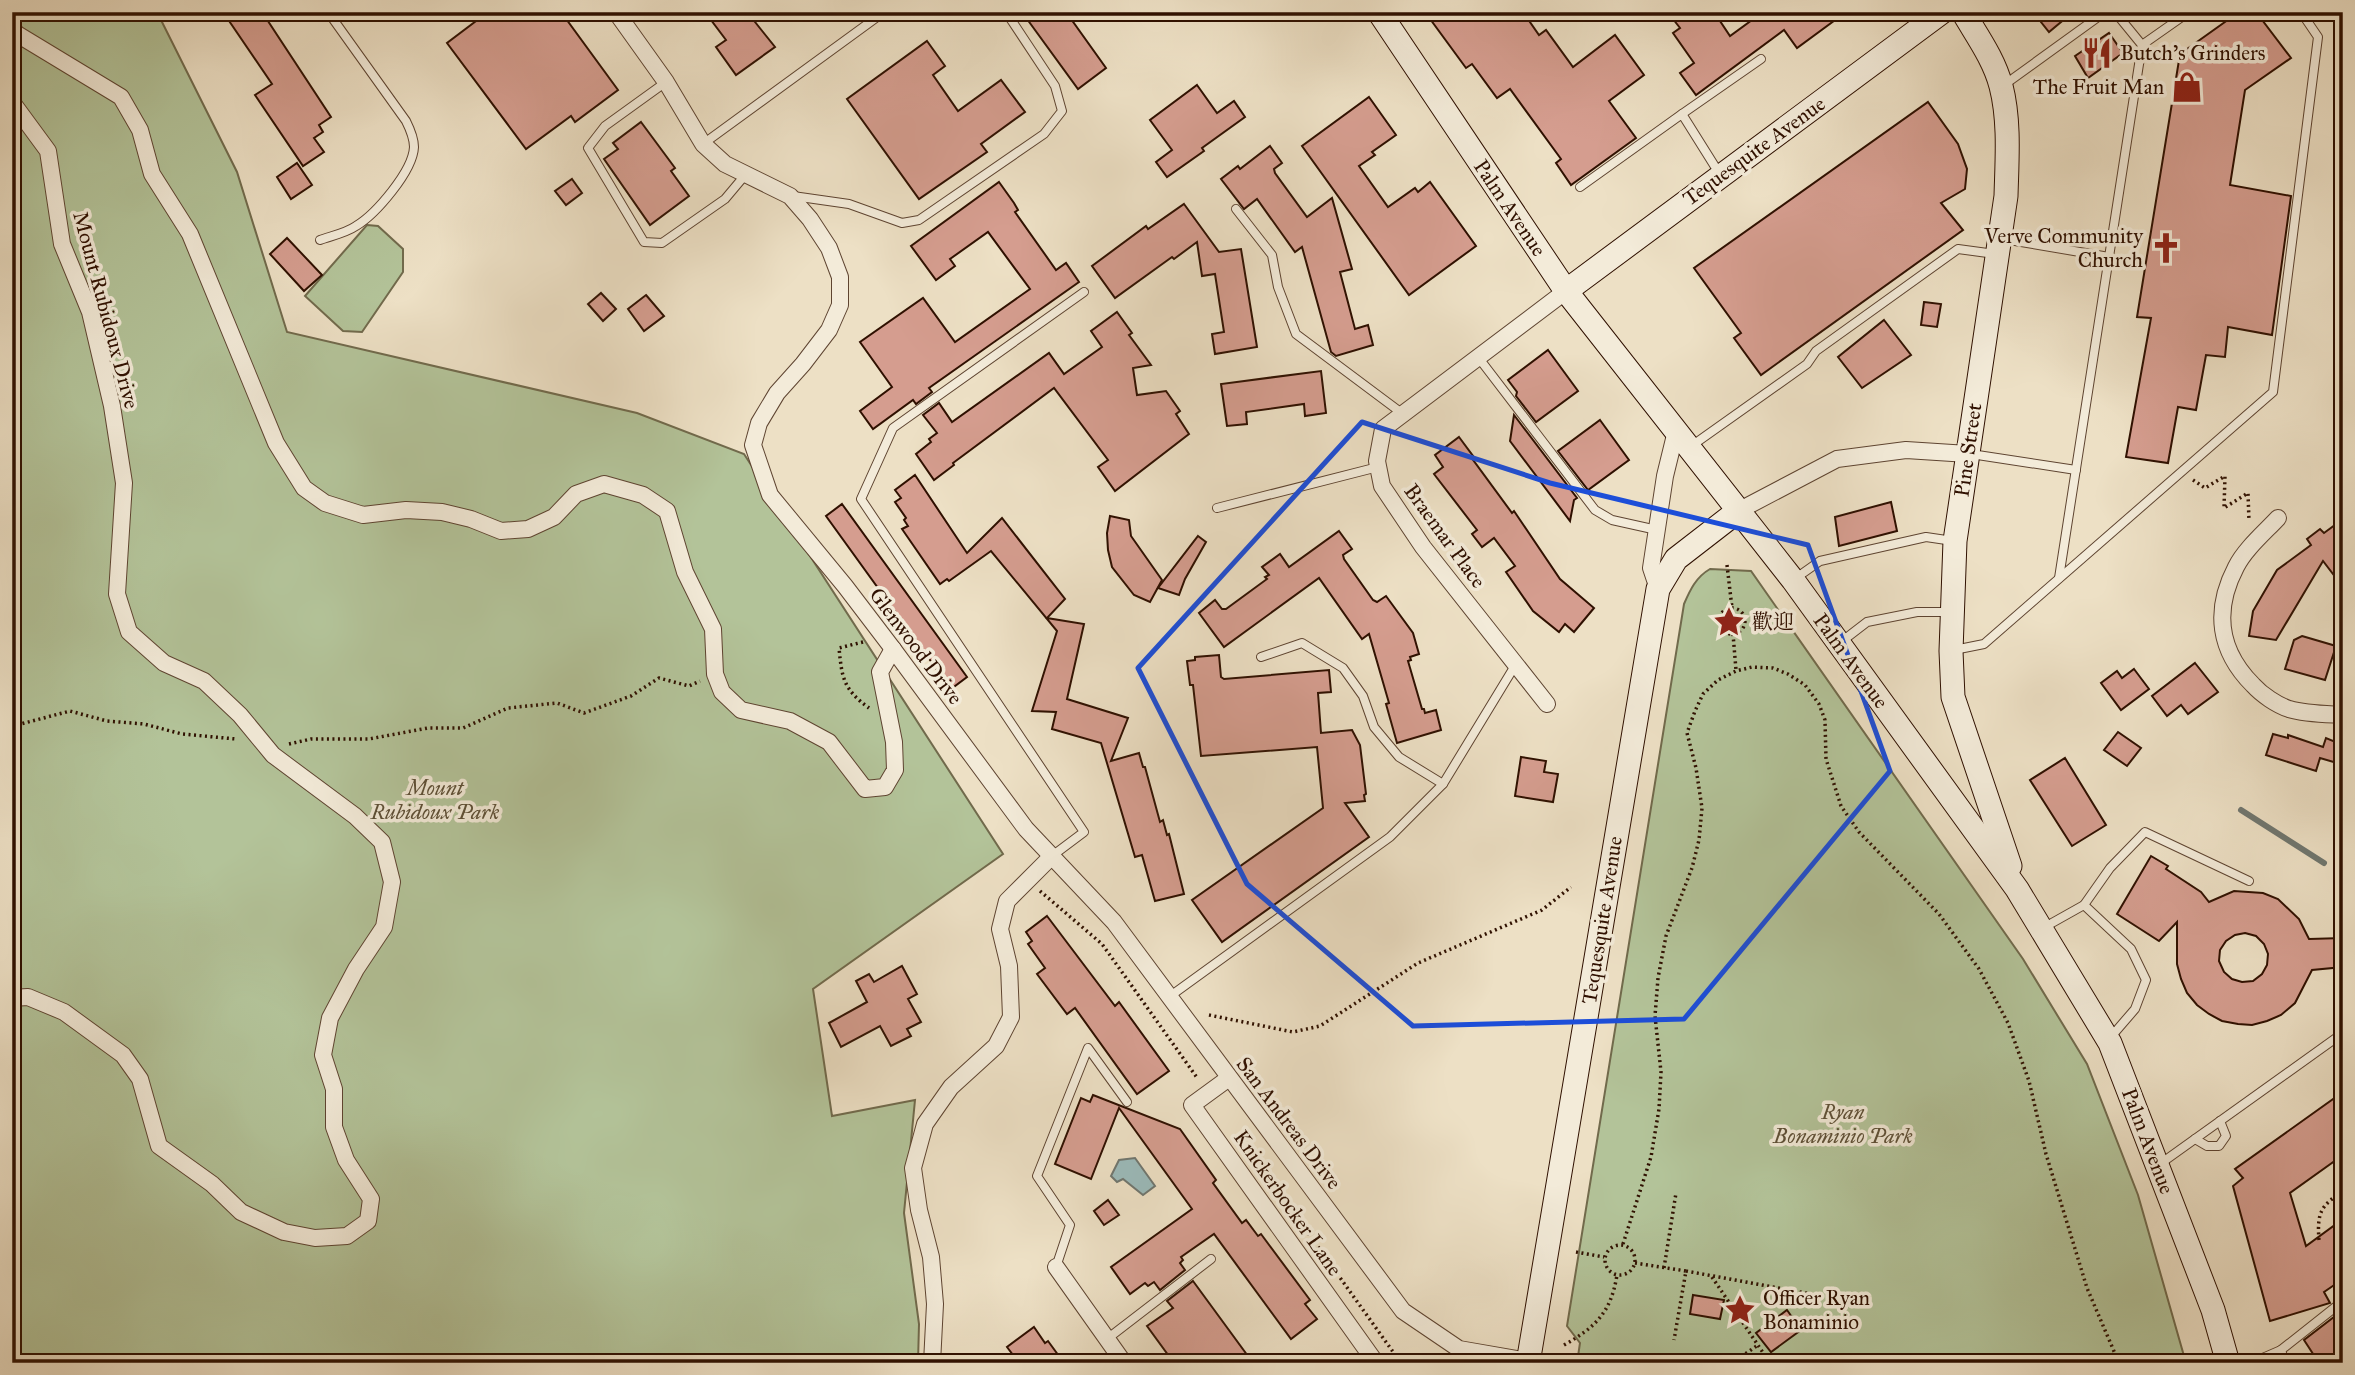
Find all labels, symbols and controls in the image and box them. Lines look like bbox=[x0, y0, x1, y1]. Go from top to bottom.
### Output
restaurant icon: Butch's Grinders bbox=[2080, 36, 2114, 70]
place label: Butch's Grinders bbox=[2120, 40, 2265, 66]
shop icon: The Fruit Man bbox=[2170, 70, 2204, 104]
place label: The Fruit Man bbox=[2033, 74, 2164, 100]
street label: Tequesquite Avenue bbox=[1678, 90, 1831, 211]
street label: Palm Avenue bbox=[1468, 155, 1552, 262]
street label: Mount Rubidoux Drive bbox=[67, 209, 145, 412]
place label: Verve Community Church bbox=[1983, 223, 2144, 273]
church icon: Verve Community Church bbox=[2149, 231, 2183, 265]
street label: Pine Street bbox=[1949, 401, 1988, 499]
street label: Braemar Place bbox=[1399, 479, 1492, 593]
street label: Glenwood Drive bbox=[864, 582, 969, 710]
place icon: 歡迎 bbox=[1712, 605, 1746, 639]
street label: Palm Avenue bbox=[1808, 608, 1894, 714]
place label: 歡迎 bbox=[1752, 609, 1794, 635]
park label: Mount Rubidoux Park bbox=[370, 775, 500, 825]
street label: Tequesquite Avenue bbox=[1576, 834, 1628, 1006]
street label: San Andreas Drive bbox=[1231, 1052, 1347, 1194]
street label: Palm Avenue bbox=[2116, 1084, 2180, 1198]
park label: Ryan Bonaminio Park bbox=[1772, 1099, 1913, 1149]
street label: Knickerbocker Lane bbox=[1228, 1125, 1348, 1281]
place label: Officer Ryan Bonaminio bbox=[1763, 1285, 1870, 1335]
place icon: Officer Ryan Bonaminio bbox=[1723, 1293, 1757, 1327]

